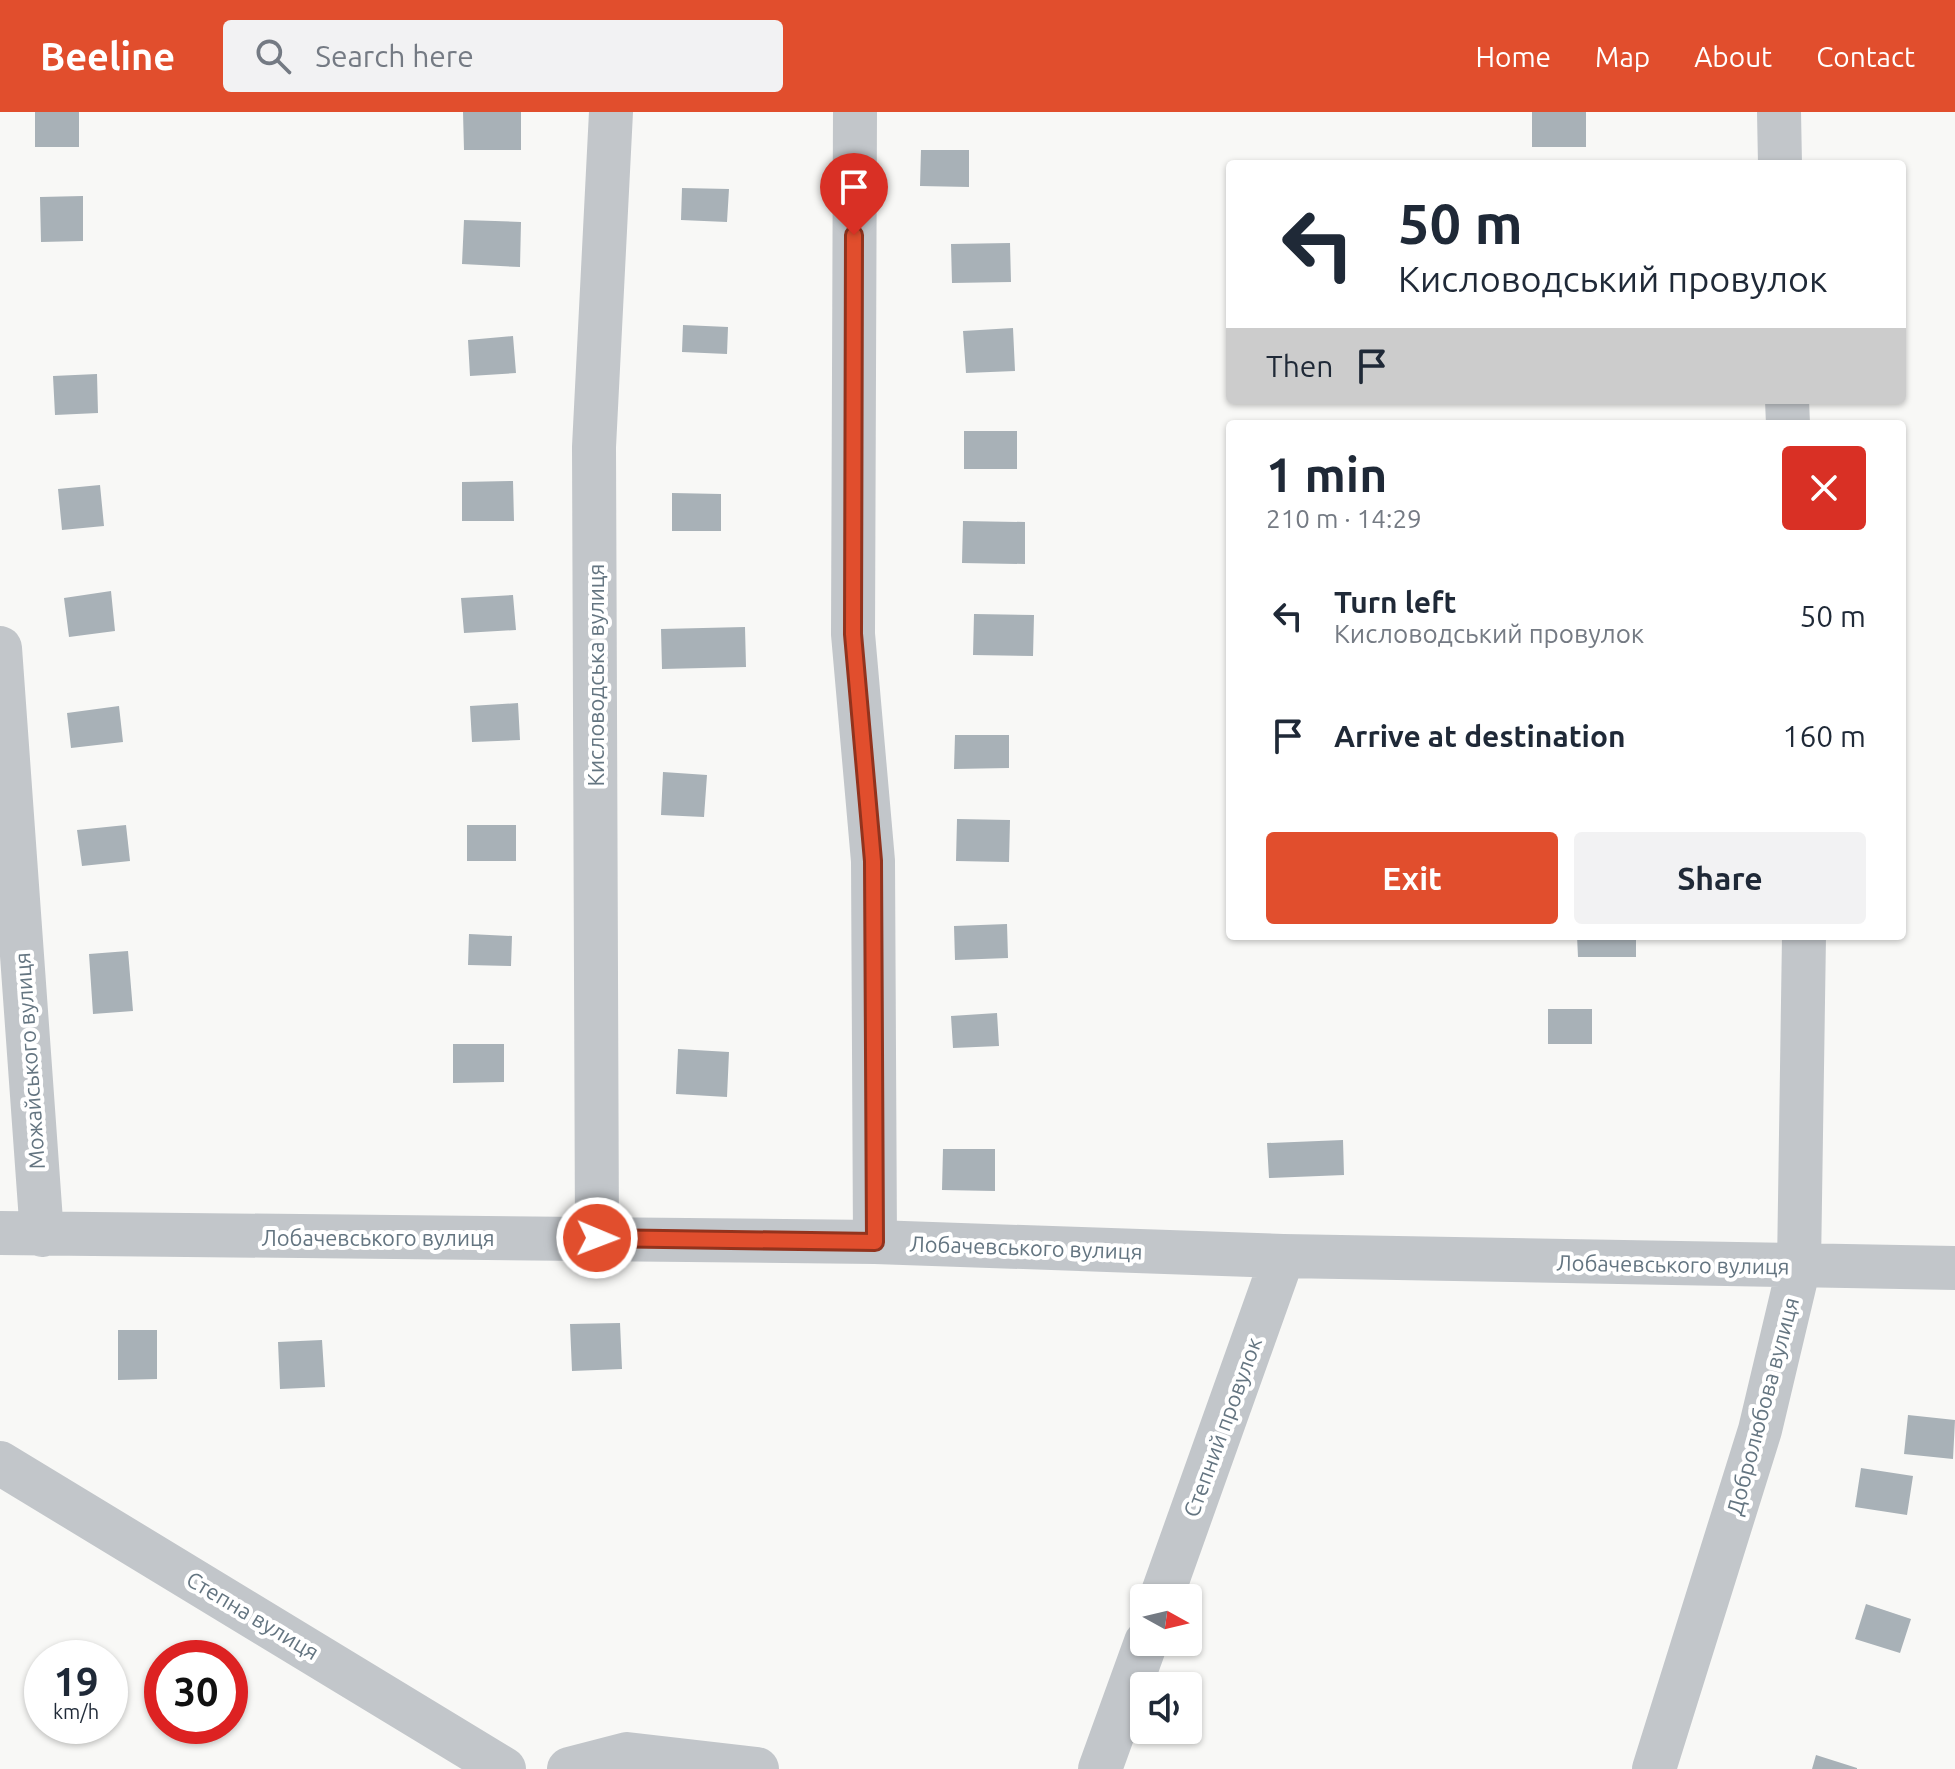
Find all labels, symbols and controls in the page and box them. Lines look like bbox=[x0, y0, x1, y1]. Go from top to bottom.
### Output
search box bbox=[223, 20, 783, 92]
icon: search bbox=[251, 34, 295, 78]
text: Beeline bbox=[40, 35, 175, 77]
text: Search here bbox=[315, 39, 474, 73]
text: Home bbox=[1476, 41, 1551, 72]
text: Map bbox=[1595, 41, 1650, 72]
text: About bbox=[1694, 41, 1772, 72]
text: Contact bbox=[1816, 41, 1915, 72]
pin bbox=[820, 153, 888, 235]
icon: arrive bbox=[832, 165, 876, 209]
icon: left bbox=[1266, 192, 1370, 296]
text: 50 m bbox=[1398, 192, 1523, 255]
text: Кисловодський провулок bbox=[1398, 258, 1828, 299]
icon: arrive bbox=[1350, 344, 1394, 388]
text: Then bbox=[1266, 349, 1334, 383]
button: close bbox=[1782, 446, 1866, 530]
text: 1 min bbox=[1266, 447, 1387, 501]
text: 210 m · 14:29 bbox=[1266, 504, 1422, 533]
street label: Кисловодська вулиця bbox=[583, 564, 608, 786]
text: Turn left bbox=[1334, 585, 1456, 619]
icon: left bbox=[1266, 594, 1310, 638]
text: 50 m bbox=[1799, 599, 1866, 633]
text: Кисловодський провулок bbox=[1334, 619, 1644, 648]
icon: arrive bbox=[1266, 714, 1310, 758]
text: Arrive at destination bbox=[1334, 719, 1626, 753]
text: 160 m bbox=[1782, 719, 1866, 753]
button: Exit bbox=[1266, 832, 1558, 924]
button: Share bbox=[1574, 832, 1866, 924]
street label: Можайського вулиця bbox=[9, 952, 49, 1170]
position arrow bbox=[555, 1196, 639, 1280]
street label: Лобачевського вулиця bbox=[261, 1225, 495, 1250]
street label: Лобачевського вулиця bbox=[909, 1230, 1143, 1264]
street label: Лобачевського вулиця bbox=[1556, 1249, 1790, 1279]
street label: Добролюбова вулиця bbox=[1721, 1294, 1803, 1518]
street label: Степний провулок bbox=[1178, 1334, 1266, 1520]
street label: Степна вулиця bbox=[182, 1566, 324, 1664]
north arrow bbox=[1130, 1584, 1202, 1656]
map controls bbox=[1130, 1584, 1202, 1744]
speed limit sign: 30 bbox=[144, 1640, 248, 1744]
text: 19 bbox=[53, 1659, 99, 1704]
button: sound bbox=[1130, 1672, 1202, 1744]
text: km/h bbox=[53, 1700, 99, 1723]

